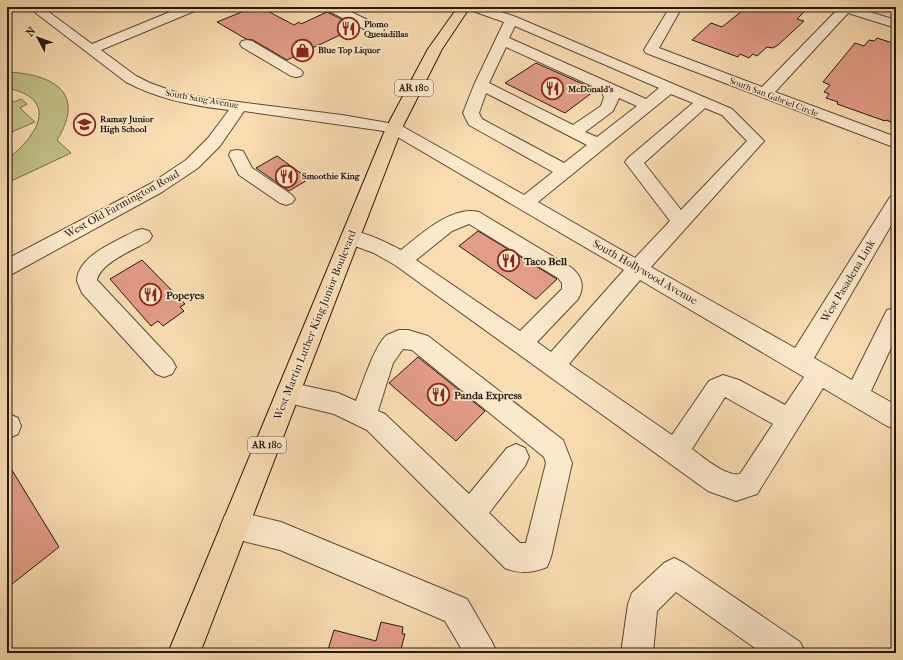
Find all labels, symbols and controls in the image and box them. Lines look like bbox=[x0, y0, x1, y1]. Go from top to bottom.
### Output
restaurant icon: Plomo Quesadillas bbox=[335, 16, 361, 42]
north arrow bbox=[18, 18, 58, 58]
place label: Plomo Quesadillas bbox=[364, 19, 409, 39]
text: N bbox=[23, 24, 39, 39]
shop icon: Blue Top Liquor bbox=[289, 37, 315, 63]
place label: Blue Top Liquor bbox=[318, 45, 381, 56]
street label: South San Gabriel Circle bbox=[728, 75, 820, 119]
restaurant icon: McDonald's bbox=[540, 76, 566, 102]
road number: AR 180 bbox=[395, 80, 433, 96]
place label: McDonald's bbox=[567, 84, 614, 94]
street label: South Sang Avenue bbox=[165, 88, 240, 110]
school or university icon: Ramay Junior High School bbox=[72, 111, 98, 137]
place label: Ramay Junior High School bbox=[100, 114, 154, 135]
restaurant icon: Smoothie King bbox=[273, 163, 299, 189]
street label: West Old Farmington Road bbox=[62, 167, 182, 241]
place label: Smoothie King bbox=[302, 171, 361, 182]
street label: West Martin Luther King Junior Boulevard bbox=[271, 227, 359, 423]
street label: South Hollywood Avenue bbox=[590, 237, 700, 308]
street label: West Pasadena Link bbox=[818, 237, 878, 325]
restaurant icon: Taco Bell bbox=[496, 248, 522, 274]
place label: Taco Bell bbox=[523, 255, 568, 268]
restaurant icon: Popeyes bbox=[137, 282, 163, 308]
place label: Popeyes bbox=[166, 289, 204, 302]
restaurant icon: Panda Express bbox=[425, 382, 451, 408]
place label: Panda Express bbox=[454, 389, 522, 402]
road number: AR 180 bbox=[248, 437, 286, 453]

